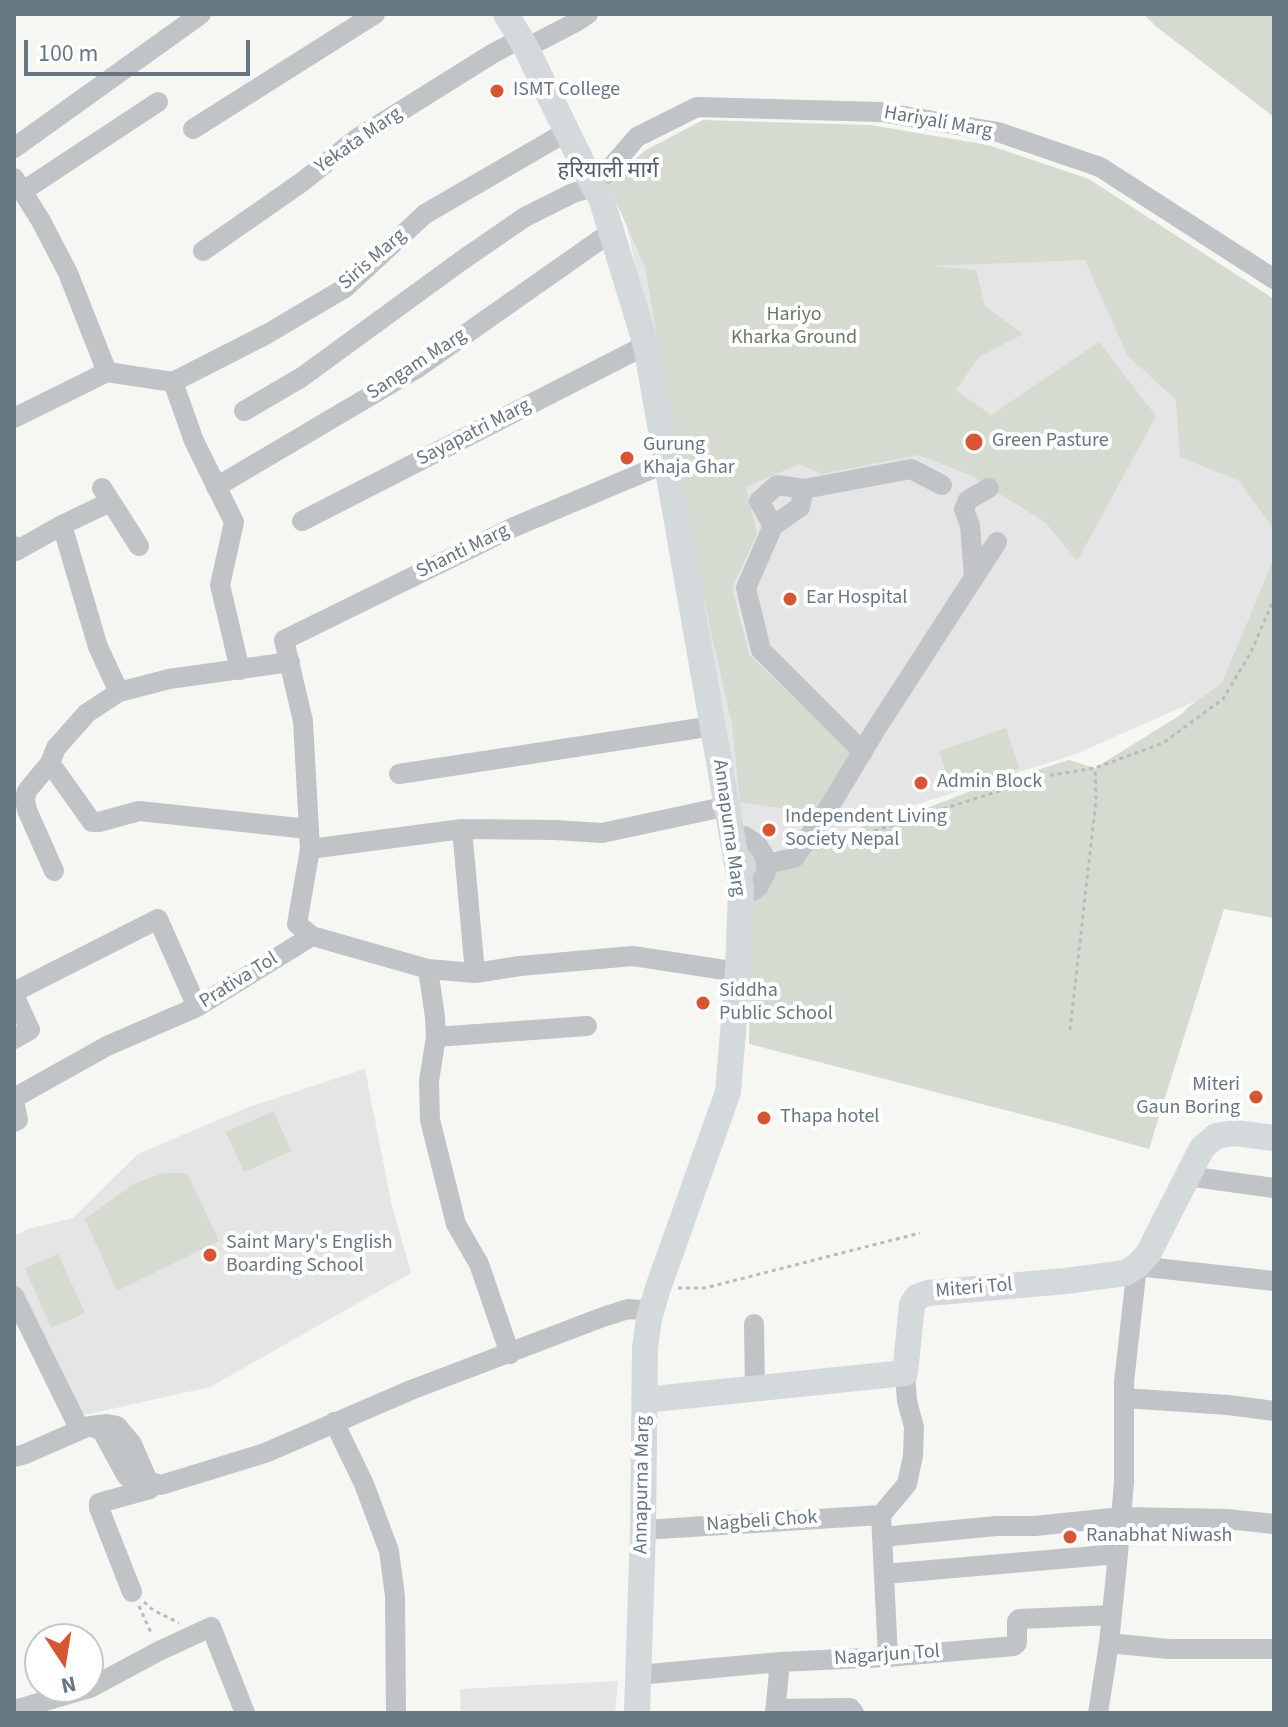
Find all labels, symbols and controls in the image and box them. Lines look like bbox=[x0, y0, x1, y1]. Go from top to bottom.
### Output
scale bar bbox=[28, 24, 254, 74]
text: 100 m bbox=[38, 36, 98, 71]
place label: ISMT College bbox=[513, 79, 620, 103]
marker: ISMT College bbox=[488, 82, 506, 100]
street label: Yekata Marg bbox=[311, 102, 407, 180]
street label: Hariyali Marg bbox=[882, 102, 994, 144]
district label: हरियाली मार्ग bbox=[557, 159, 659, 185]
street label: Siris Marg bbox=[334, 224, 412, 296]
park label: Hariyo Kharka Ground bbox=[731, 304, 857, 351]
street label: Sangam Marg bbox=[363, 324, 471, 406]
street label: Sayapatri Marg bbox=[413, 394, 535, 472]
place label: Green Pasture bbox=[992, 430, 1109, 454]
marker: Green Pasture bbox=[963, 431, 985, 453]
place label: Gurung Khaja Ghar bbox=[643, 434, 735, 481]
marker: Gurung Khaja Ghar bbox=[618, 449, 636, 467]
street label: Shanti Marg bbox=[413, 519, 513, 585]
place label: Ear Hospital bbox=[806, 587, 907, 611]
marker: Ear Hospital bbox=[781, 590, 799, 608]
street label: Annapurna Marg bbox=[706, 758, 750, 898]
place label: Admin Block bbox=[937, 771, 1042, 795]
marker: Admin Block bbox=[912, 774, 930, 792]
place label: Independent Living Society Nepal bbox=[785, 806, 947, 853]
marker: Independent Living Society Nepal bbox=[760, 821, 778, 839]
street label: Prativa Tol bbox=[195, 948, 283, 1014]
place label: Siddha Public School bbox=[719, 980, 833, 1027]
marker: Siddha Public School bbox=[694, 994, 712, 1012]
place label: Miteri Gaun Boring bbox=[1136, 1074, 1240, 1121]
marker: Miteri Gaun Boring bbox=[1247, 1088, 1265, 1106]
place label: Thapa hotel bbox=[780, 1106, 879, 1130]
marker: Thapa hotel bbox=[755, 1109, 773, 1127]
place label: Saint Mary's English Boarding School bbox=[226, 1232, 393, 1279]
marker: Saint Mary's English Boarding School bbox=[201, 1246, 219, 1264]
street label: Miteri Tol bbox=[935, 1274, 1013, 1304]
street label: Annapurna Marg bbox=[630, 1416, 656, 1554]
street label: Nagbeli Chok bbox=[706, 1506, 818, 1538]
place label: Ranabhat Niwash bbox=[1086, 1525, 1232, 1549]
marker: Ranabhat Niwash bbox=[1061, 1528, 1079, 1546]
north arrow bbox=[24, 1623, 104, 1703]
street label: Nagarjun Tol bbox=[833, 1640, 941, 1672]
text: N bbox=[58, 1667, 79, 1702]

